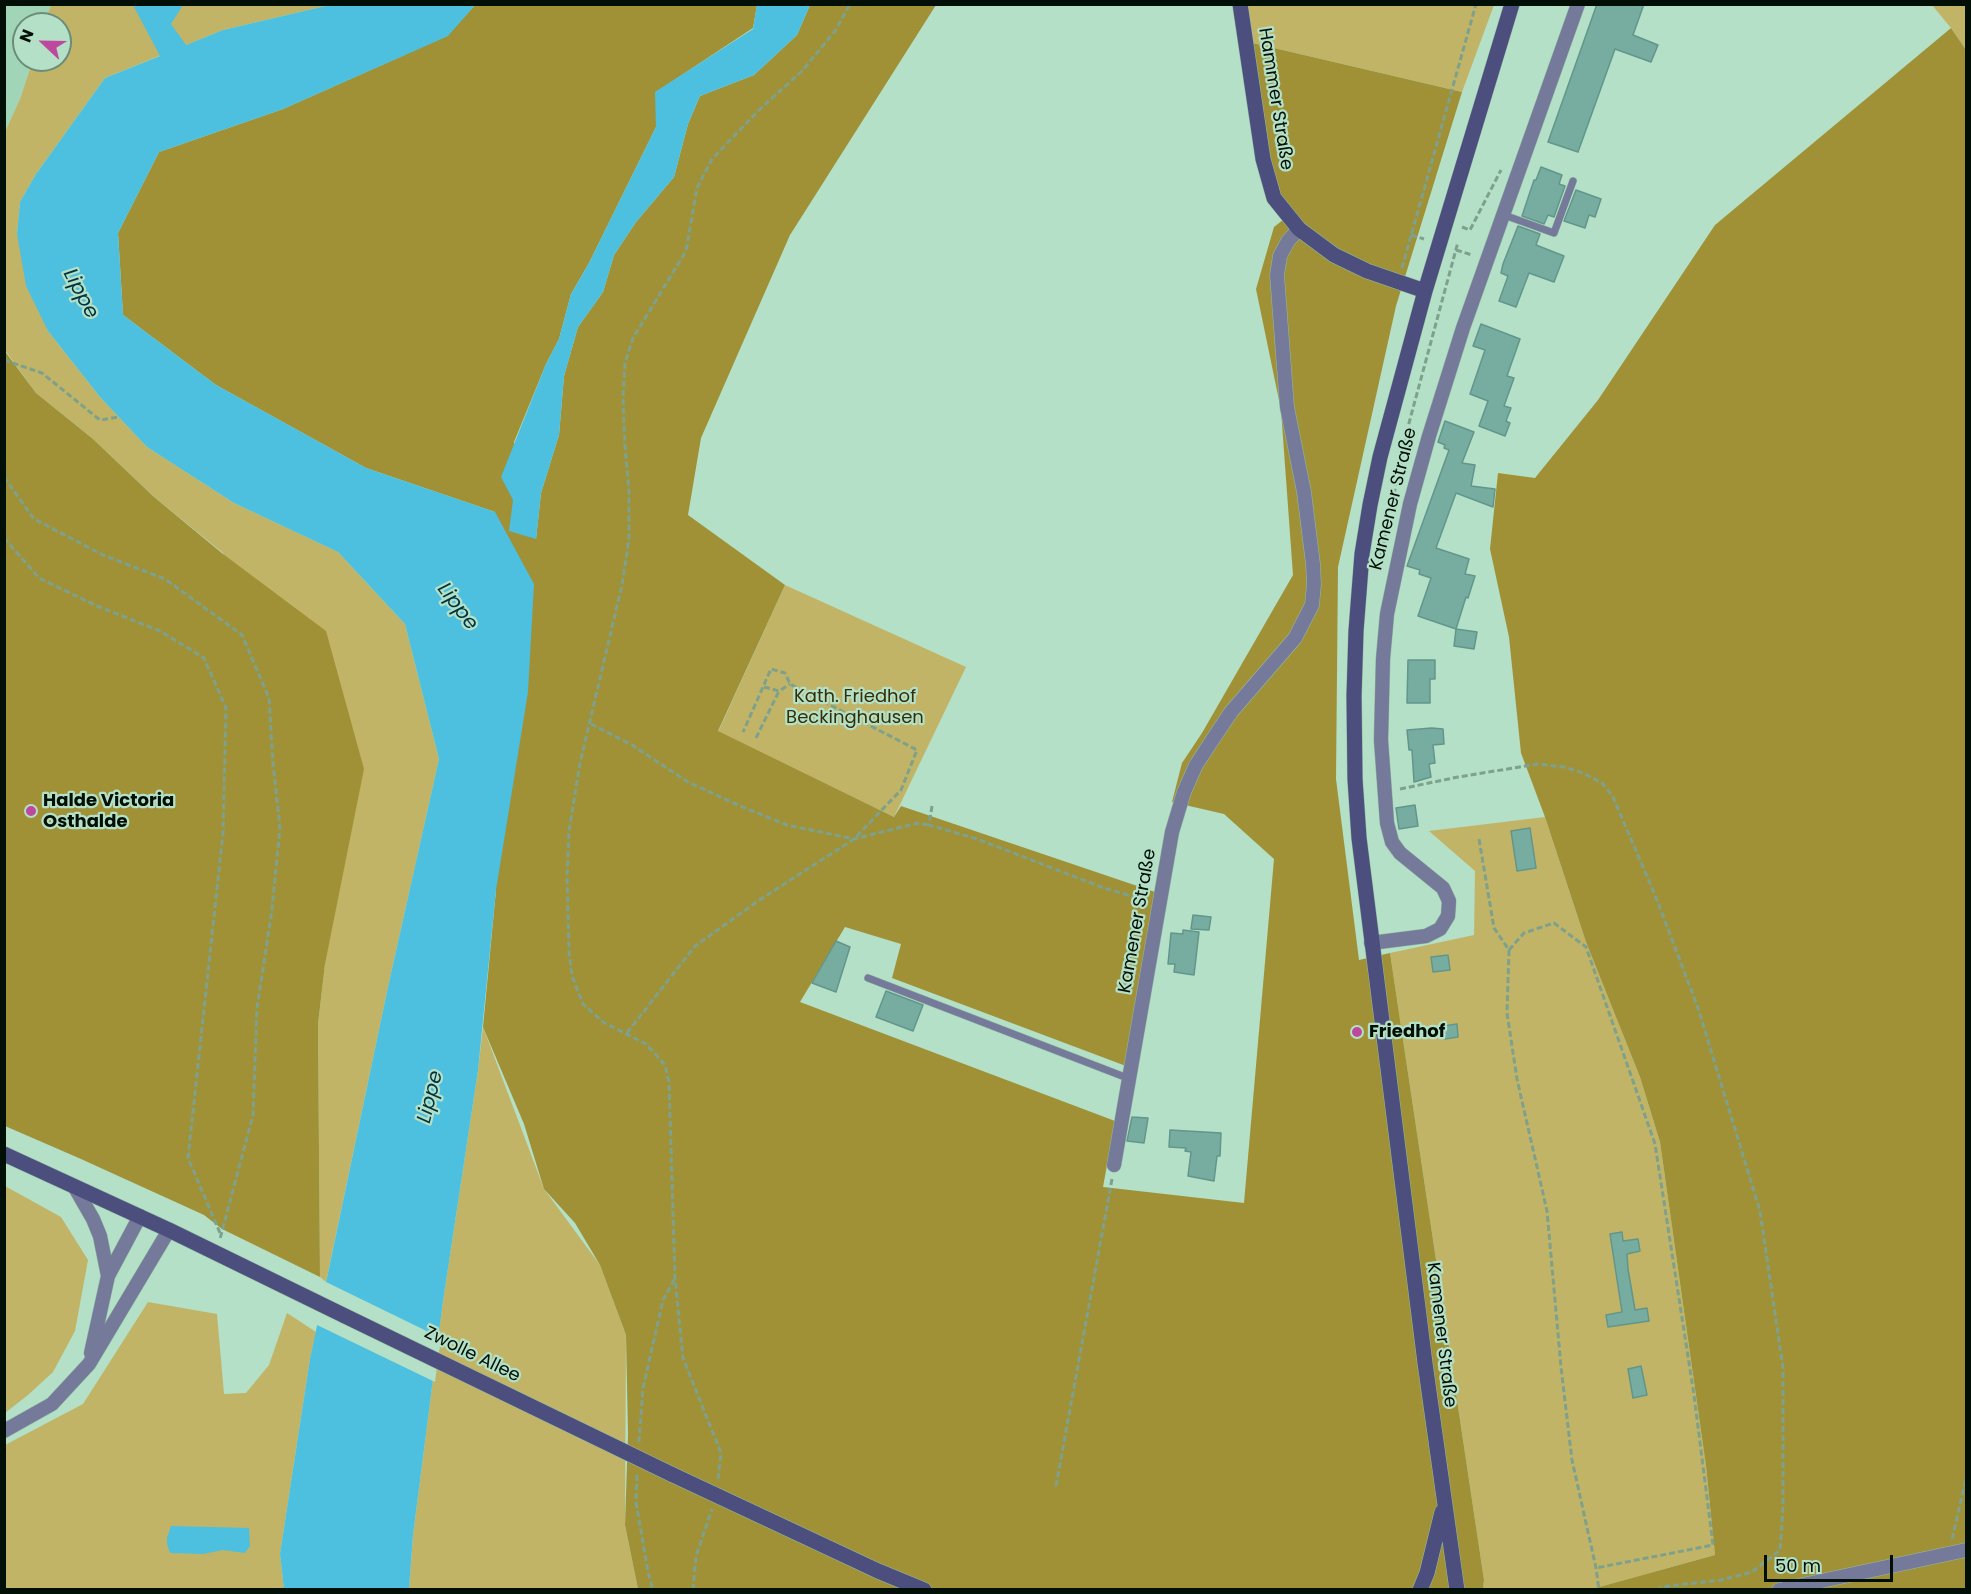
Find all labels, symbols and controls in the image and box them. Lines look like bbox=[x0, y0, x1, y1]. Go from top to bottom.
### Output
north arrow bbox=[12, 12, 72, 72]
text: N bbox=[14, 26, 40, 46]
street label: Hammer Straße bbox=[1253, 26, 1297, 172]
water label: Lippe bbox=[57, 265, 103, 323]
street label: Kamener Straße bbox=[1366, 425, 1422, 573]
water label: Lippe bbox=[431, 579, 483, 635]
park label: Kath. Friedhof Beckinghausen bbox=[786, 686, 924, 728]
place label: Halde Victoria Osthalde bbox=[43, 790, 174, 832]
marker: Halde Victoria Osthalde bbox=[24, 804, 38, 818]
street label: Kamener Straße bbox=[1115, 847, 1161, 995]
place label: Friedhof bbox=[1369, 1021, 1445, 1043]
marker: Friedhof bbox=[1350, 1025, 1364, 1039]
water label: Lippe bbox=[413, 1068, 449, 1126]
street label: Kamener Straße bbox=[1421, 1261, 1461, 1409]
street label: Zwolle Allee bbox=[420, 1322, 524, 1388]
scale bar bbox=[1767, 1543, 1896, 1581]
text: 50 m bbox=[1775, 1553, 1821, 1578]

